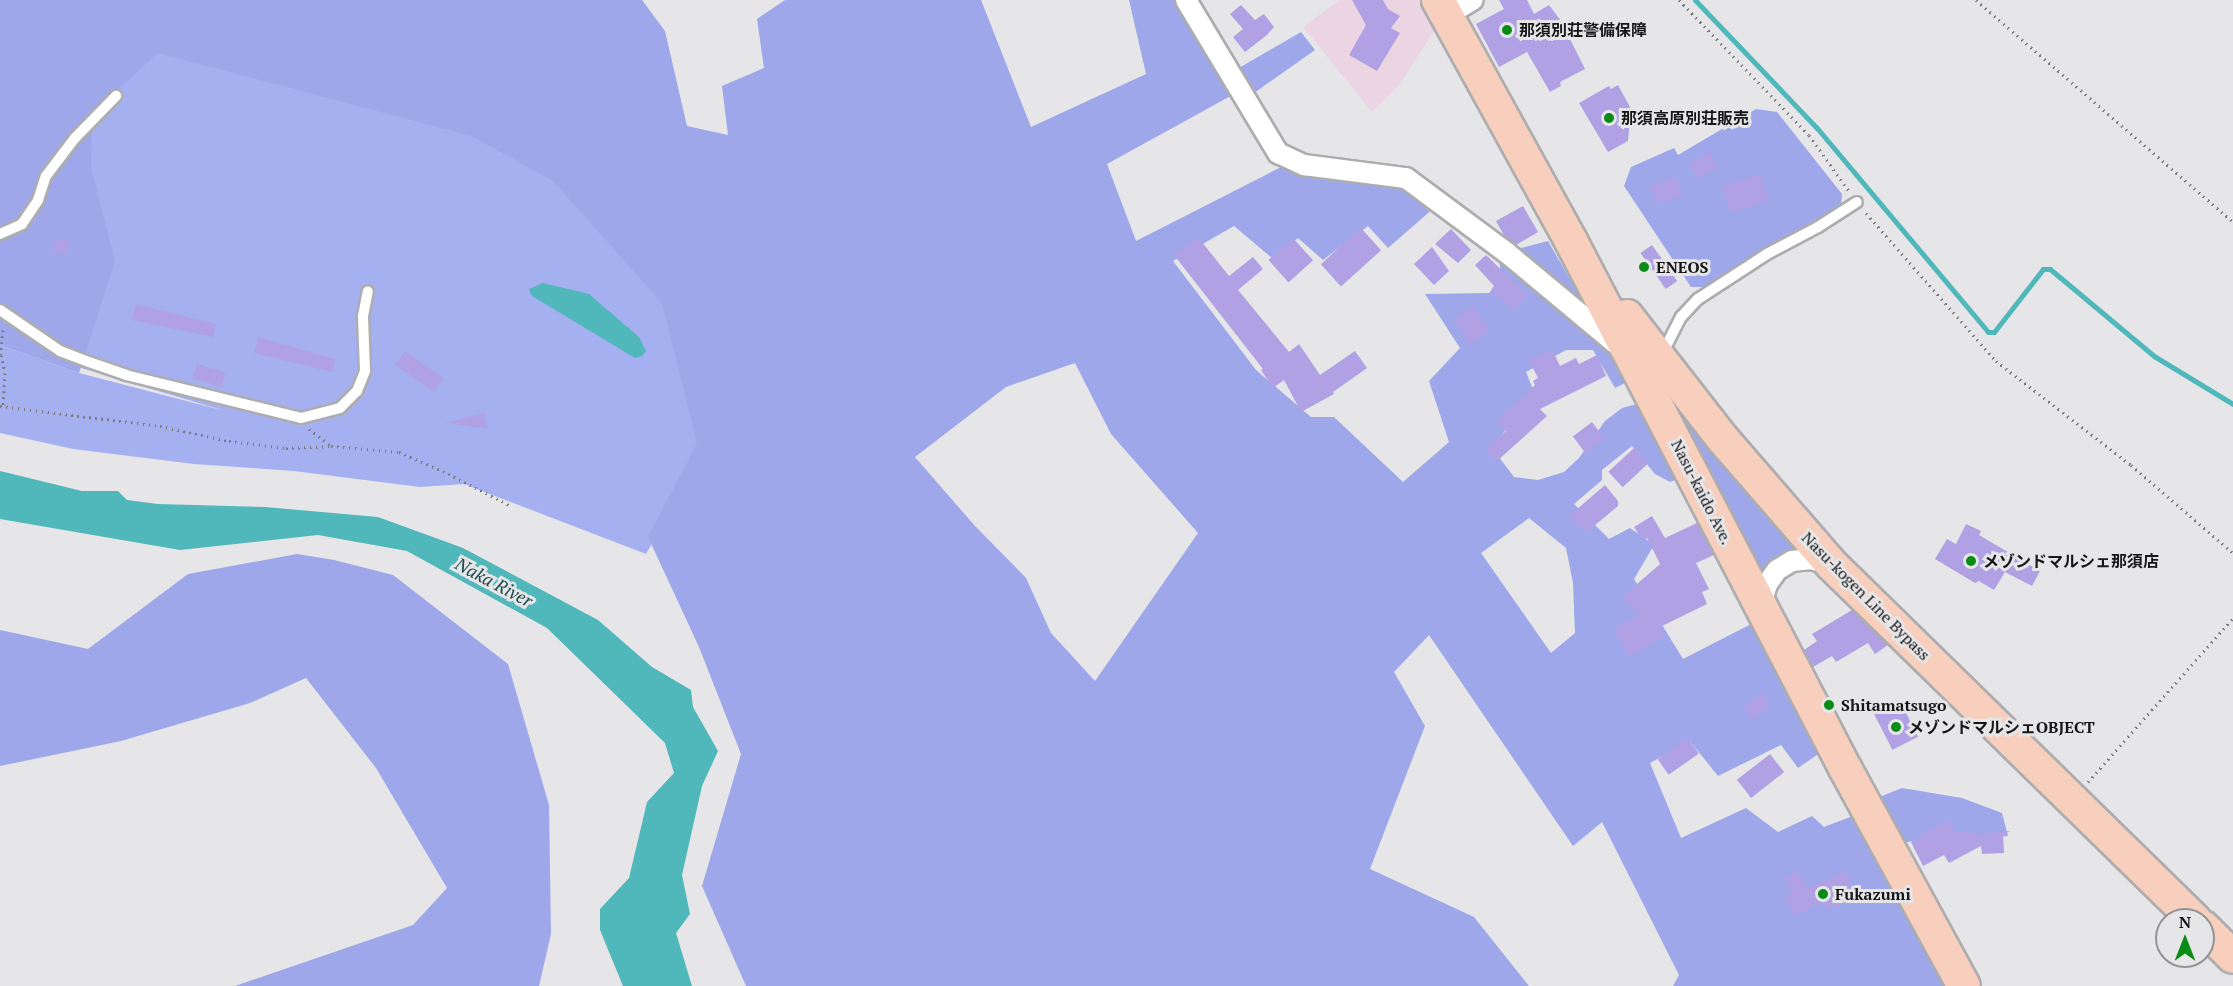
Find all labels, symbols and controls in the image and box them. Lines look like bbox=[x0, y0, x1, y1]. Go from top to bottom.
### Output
place label: 那須別荘警備保障 bbox=[1519, 20, 1647, 40]
marker: 那須別荘警備保障 bbox=[1500, 23, 1514, 37]
place label: 那須高原別荘販売 bbox=[1621, 108, 1749, 128]
marker: 那須高原別荘販売 bbox=[1602, 111, 1616, 125]
place label: ENEOS bbox=[1656, 257, 1708, 277]
marker: ENEOS bbox=[1637, 260, 1651, 274]
street label: Nasu-kaido Ave. bbox=[1667, 436, 1737, 548]
street label: Nasu-kogen Line Bypass bbox=[1798, 528, 1934, 664]
place label: メゾンドマルシェ那須店 bbox=[1983, 551, 2159, 571]
water label: Naka River bbox=[452, 553, 536, 611]
marker: メゾンドマルシェ那須店 bbox=[1964, 554, 1978, 568]
place label: Shitamatsugo bbox=[1841, 695, 1947, 715]
marker: Shitamatsugo bbox=[1822, 698, 1836, 712]
place label: メゾンドマルシェOBJECT bbox=[1908, 717, 2095, 737]
marker: メゾンドマルシェOBJECT bbox=[1889, 720, 1903, 734]
place label: Fukazumi bbox=[1835, 884, 1911, 904]
marker: Fukazumi bbox=[1816, 887, 1830, 901]
north arrow bbox=[2155, 908, 2215, 968]
text: N bbox=[2179, 911, 2191, 933]

